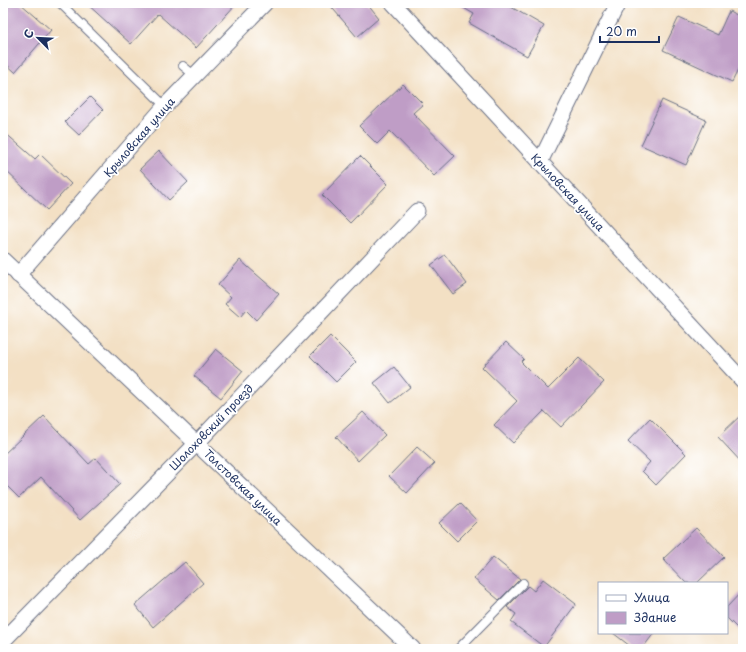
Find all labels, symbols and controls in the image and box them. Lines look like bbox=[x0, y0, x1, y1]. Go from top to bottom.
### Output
north arrow bbox=[18, 18, 58, 58]
scale bar bbox=[600, 18, 659, 44]
text: 20 m bbox=[606, 22, 637, 40]
text: С bbox=[19, 26, 38, 41]
street label: Крыловская улица bbox=[99, 93, 179, 181]
street label: Крыловская улица bbox=[527, 149, 609, 235]
street label: Шолоховский проезд bbox=[165, 380, 257, 474]
street label: Толстовская улица bbox=[200, 445, 286, 529]
legend bbox=[598, 582, 728, 634]
text: Улица bbox=[634, 588, 670, 606]
text: Здание bbox=[634, 608, 676, 626]

